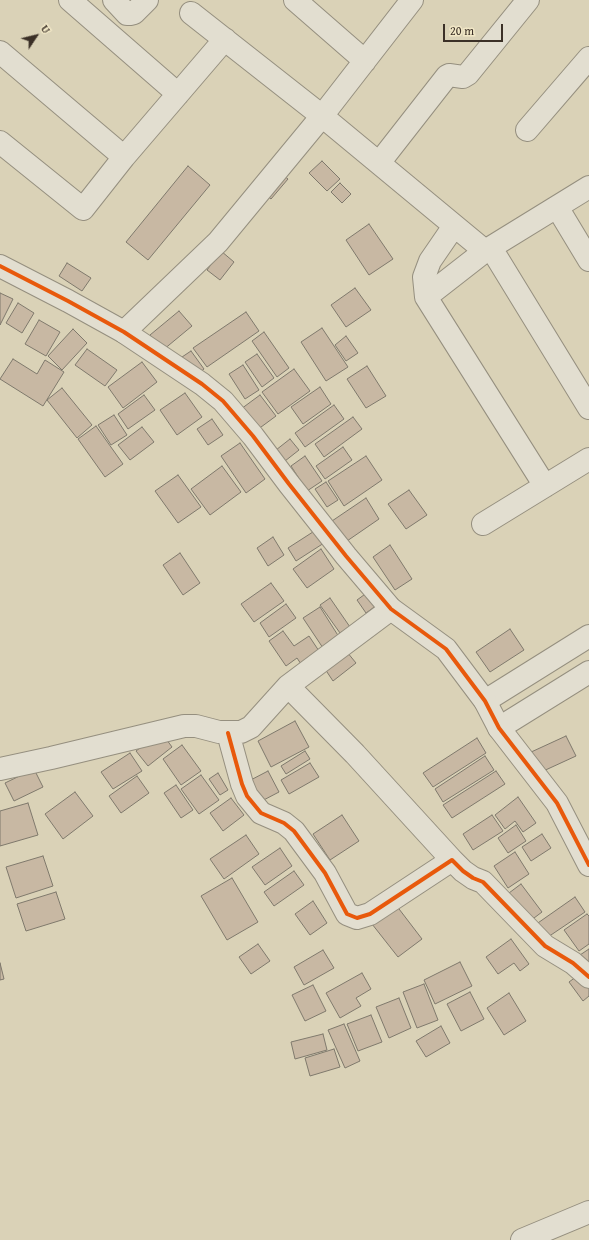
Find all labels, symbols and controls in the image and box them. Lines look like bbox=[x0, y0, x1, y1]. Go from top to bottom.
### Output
north arrow bbox=[16, 16, 56, 56]
scale bar bbox=[445, 16, 505, 42]
text: U bbox=[37, 21, 55, 37]
text: 20 m bbox=[450, 22, 474, 39]

